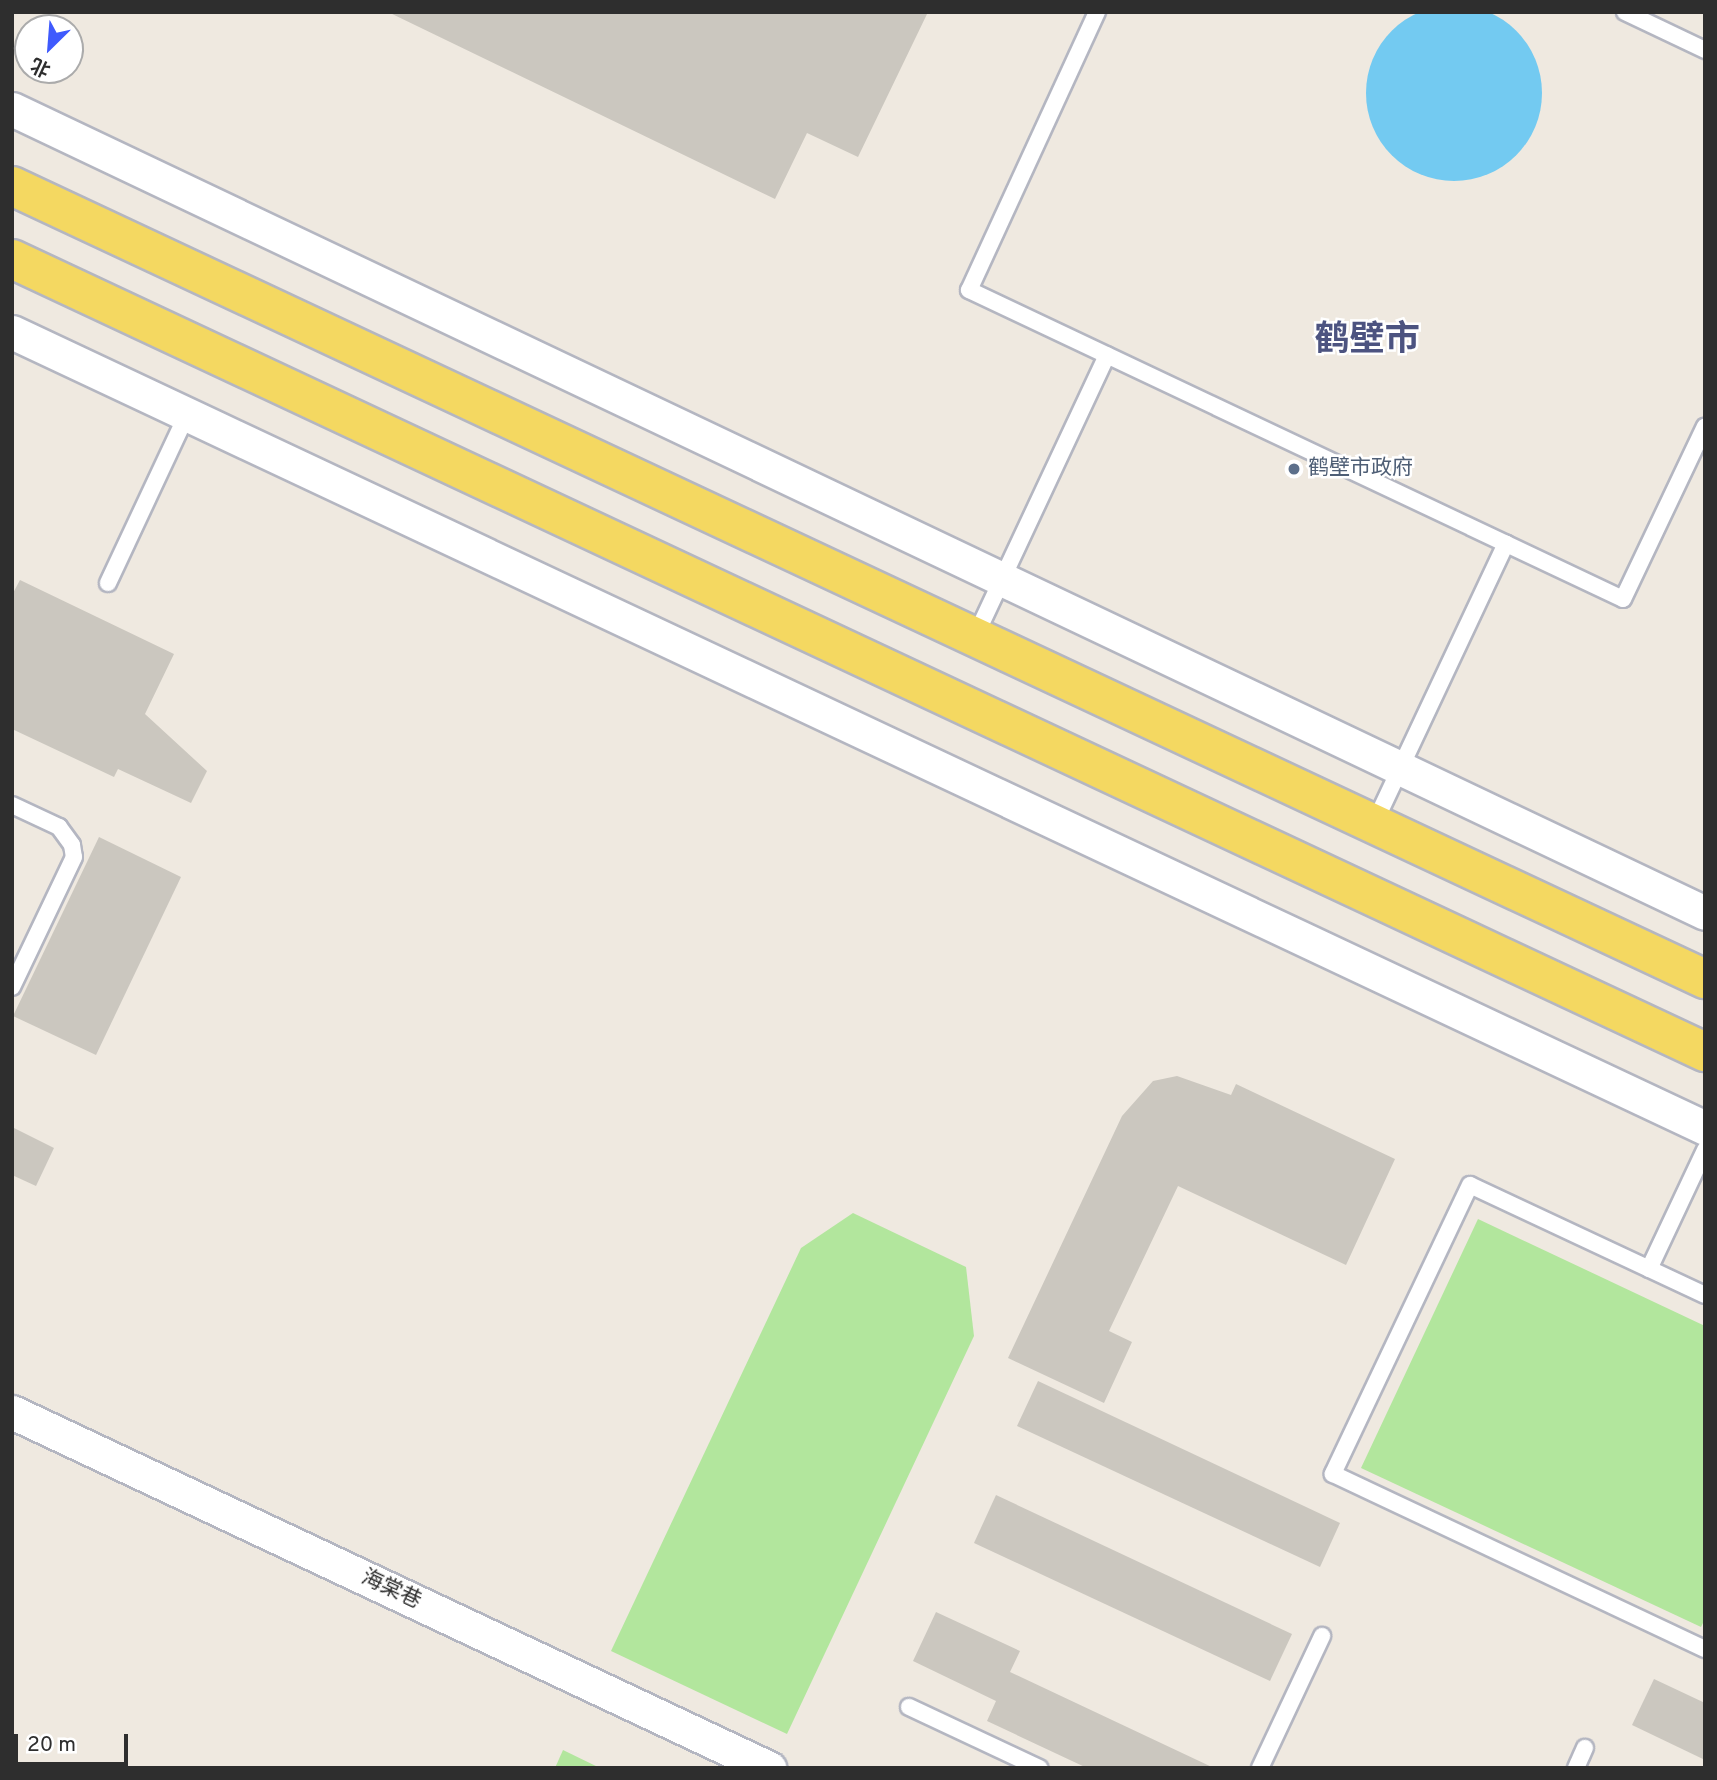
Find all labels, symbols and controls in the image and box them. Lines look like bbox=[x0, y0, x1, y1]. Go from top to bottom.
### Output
north arrow bbox=[14, 14, 84, 84]
text: 北 bbox=[27, 51, 55, 81]
district label: 鹤壁市 bbox=[1315, 320, 1419, 362]
place label: 鹤壁市政府 bbox=[1308, 456, 1413, 482]
marker: 鹤壁市政府 bbox=[1286, 461, 1302, 477]
street label: 海棠巷 bbox=[357, 1565, 425, 1615]
scale bar bbox=[18, 1720, 131, 1764]
text: 20 m bbox=[27, 1732, 76, 1759]

